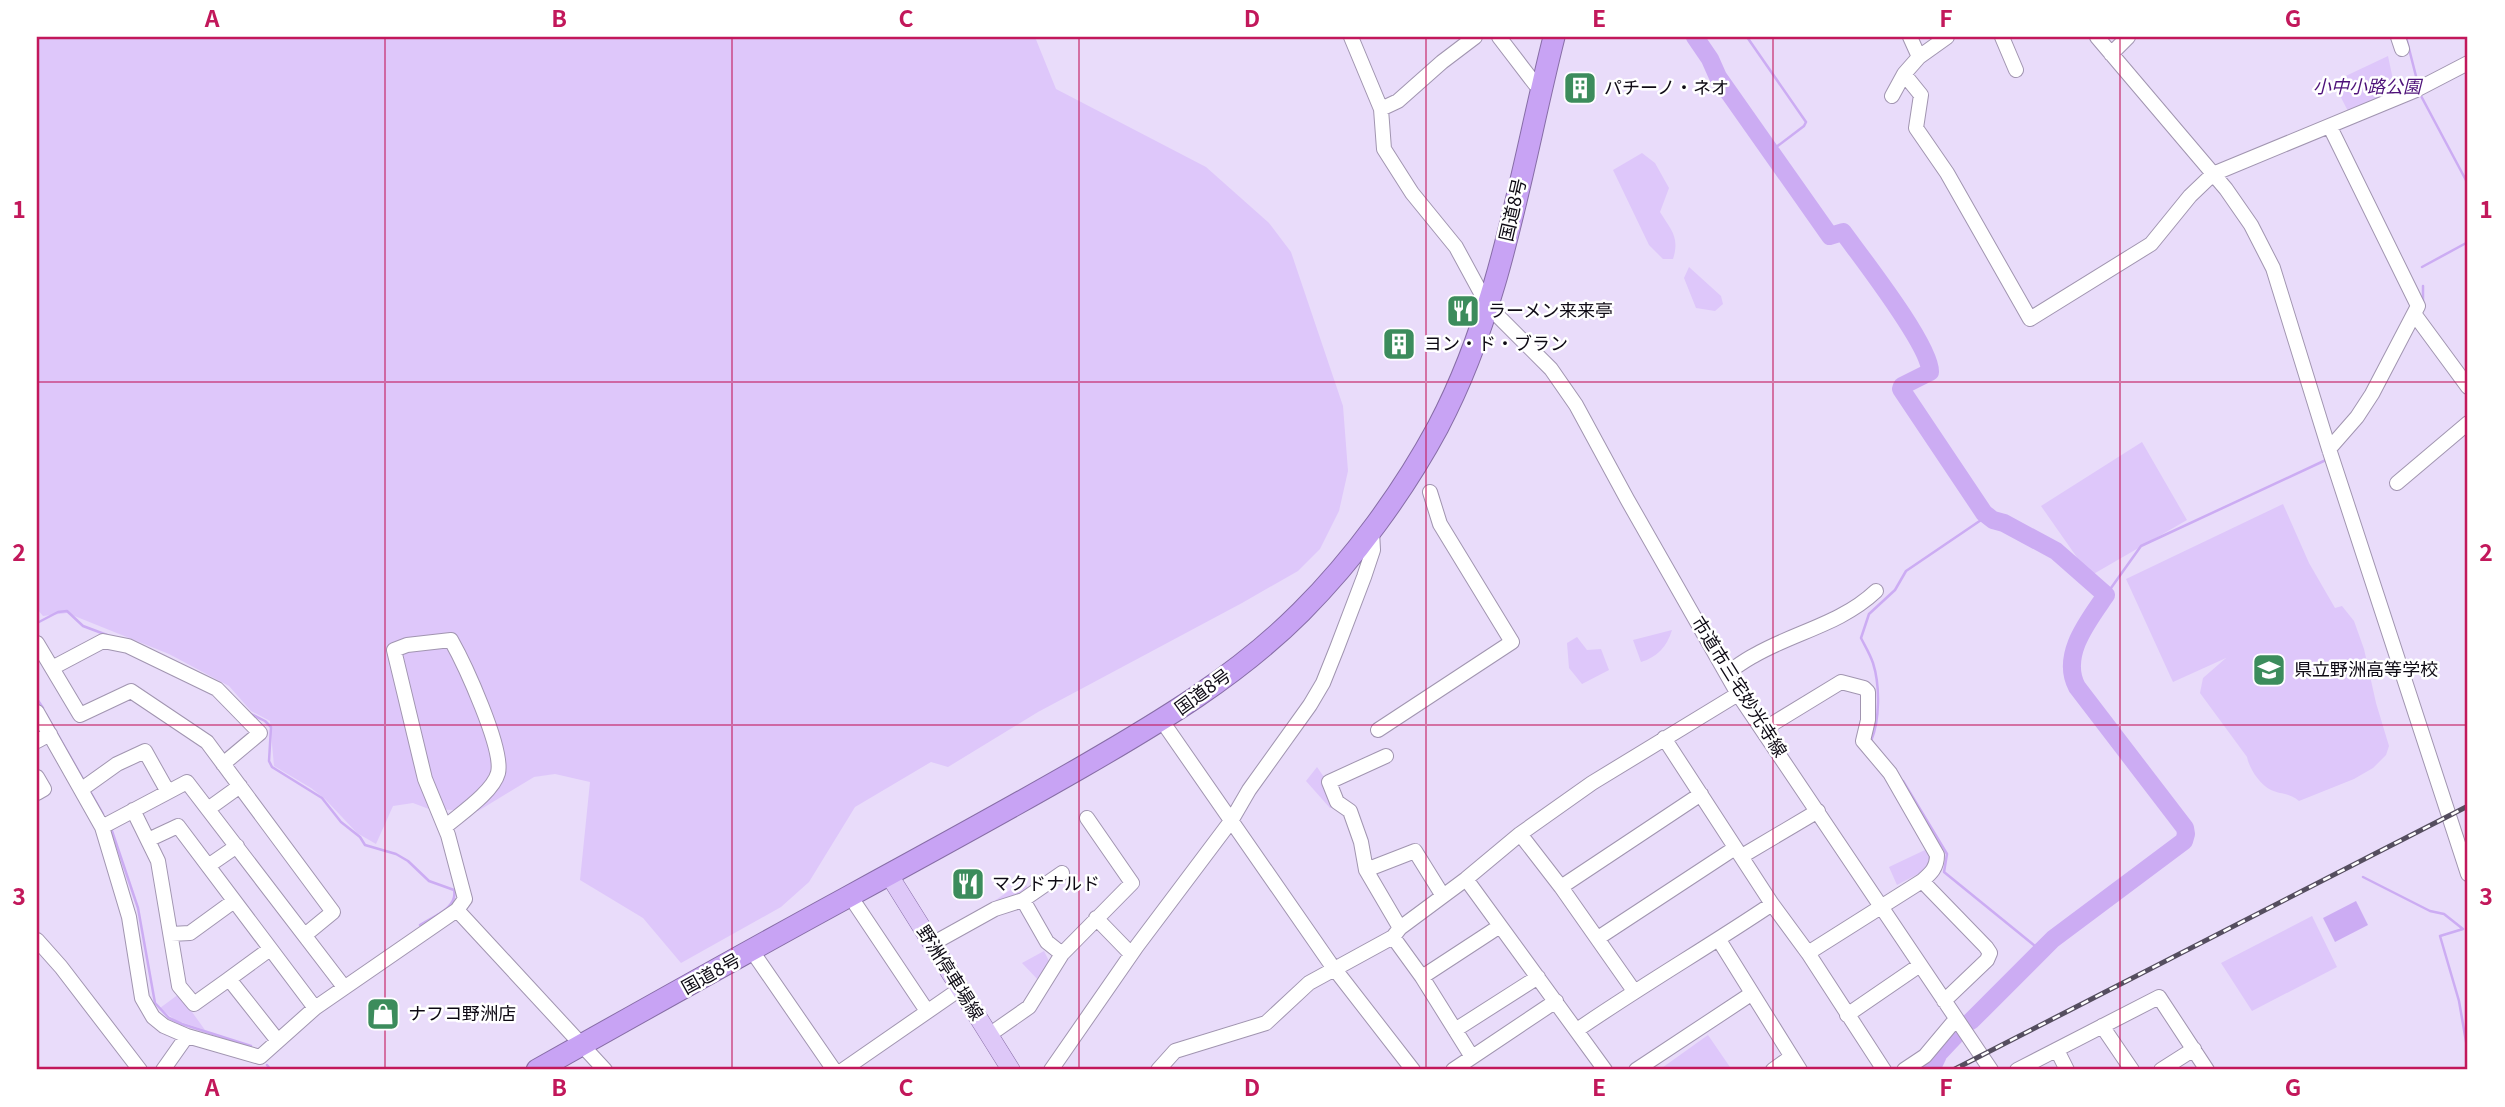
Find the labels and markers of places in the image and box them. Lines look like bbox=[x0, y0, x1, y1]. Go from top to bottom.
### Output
building icon: パチーノ・ネオ bbox=[1561, 69, 1599, 107]
place label: パチーノ・ネオ bbox=[1604, 73, 1729, 99]
restaurant icon: ラーメン来来亭 bbox=[1444, 292, 1482, 330]
place label: ラーメン来来亭 bbox=[1488, 296, 1613, 322]
building icon: ヨン・ド・ブラン bbox=[1380, 325, 1418, 363]
place label: ヨン・ド・ブラン bbox=[1424, 329, 1568, 355]
school or university icon: 県立野洲高等学校 bbox=[2250, 651, 2288, 689]
place label: 県立野洲高等学校 bbox=[2294, 655, 2438, 681]
restaurant icon: マクドナルド bbox=[949, 865, 987, 903]
place label: マクドナルド bbox=[992, 869, 1100, 895]
shop icon: ナフコ野洲店 bbox=[364, 995, 402, 1033]
place label: ナフコ野洲店 bbox=[408, 999, 516, 1025]

